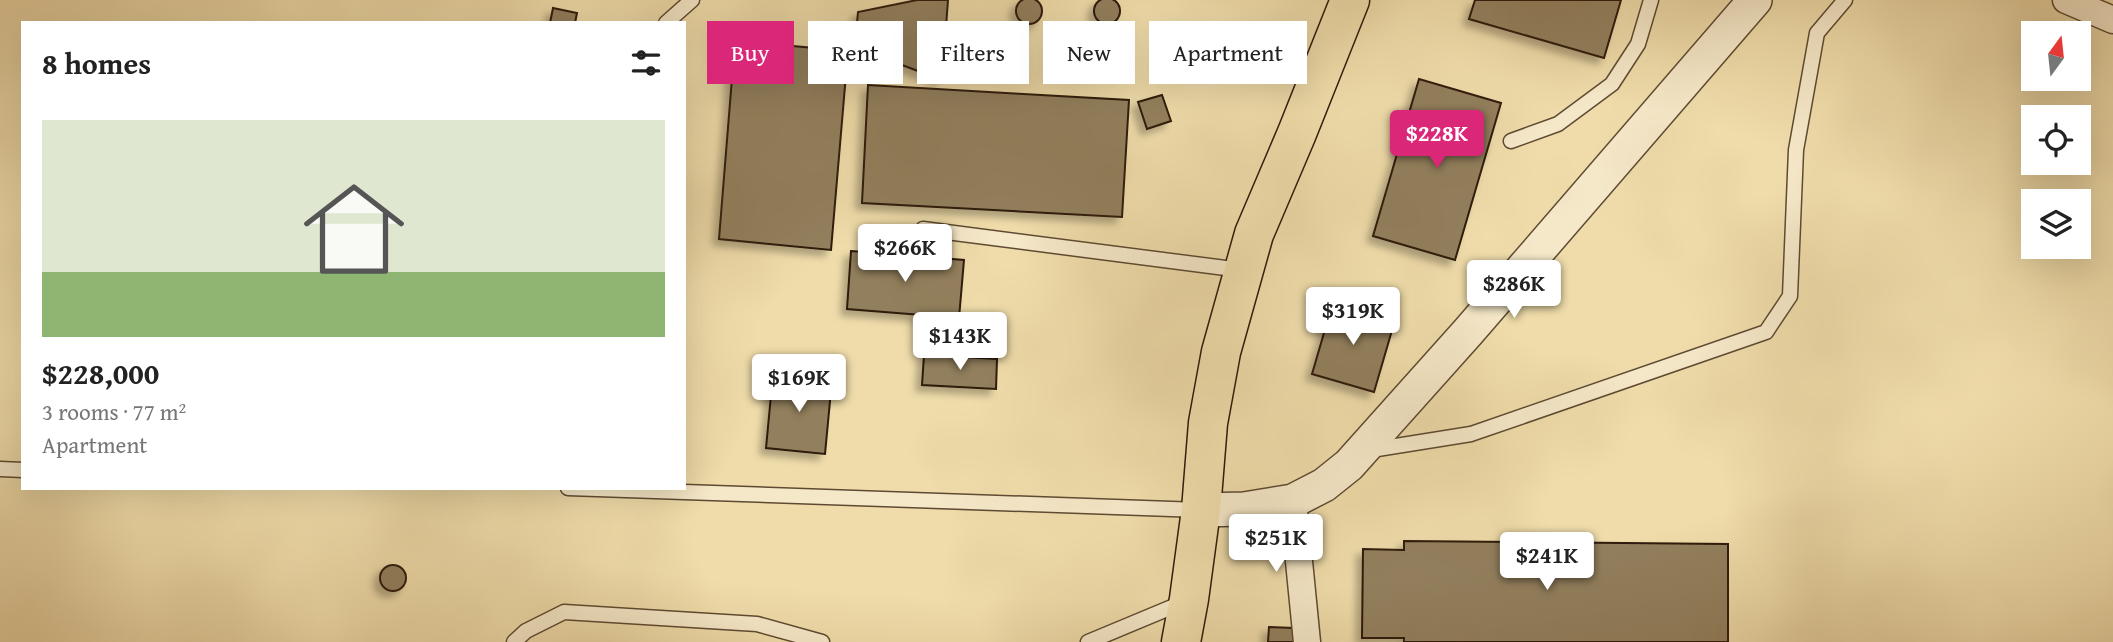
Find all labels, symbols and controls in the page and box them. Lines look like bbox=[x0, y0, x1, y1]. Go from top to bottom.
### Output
chip: Buy bbox=[707, 21, 794, 84]
chip: Rent bbox=[808, 21, 903, 84]
chip: Filters bbox=[917, 21, 1029, 84]
chip: New bbox=[1043, 21, 1135, 84]
chip: Apartment bbox=[1149, 21, 1307, 84]
north arrow bbox=[2021, 21, 2091, 91]
map controls bbox=[2021, 21, 2091, 259]
text: 8 homes bbox=[42, 41, 151, 85]
icon: filters bbox=[627, 44, 665, 82]
button: locate bbox=[2021, 105, 2091, 175]
pin: $228K bbox=[1388, 110, 1486, 170]
text: $228K bbox=[1406, 116, 1468, 149]
icon: home bbox=[291, 166, 417, 292]
button: layers bbox=[2021, 189, 2091, 259]
pin: $266K bbox=[856, 224, 954, 284]
text: $266K bbox=[874, 230, 936, 263]
pin: $286K bbox=[1465, 260, 1563, 320]
text: $286K bbox=[1483, 266, 1545, 299]
pin: $319K bbox=[1304, 288, 1402, 347]
text: $319K bbox=[1322, 293, 1384, 326]
pin: $143K bbox=[911, 312, 1009, 372]
text: $143K bbox=[929, 318, 991, 351]
text: $228,000 bbox=[42, 351, 159, 395]
pin: $169K bbox=[750, 354, 848, 414]
text: $169K bbox=[768, 360, 830, 393]
text: 3 rooms · 77 m² bbox=[42, 395, 186, 428]
text: Apartment bbox=[42, 428, 147, 461]
pin: $251K bbox=[1227, 514, 1325, 574]
text: $251K bbox=[1245, 520, 1307, 553]
pin: $241K bbox=[1498, 532, 1596, 592]
text: $241K bbox=[1516, 538, 1578, 571]

